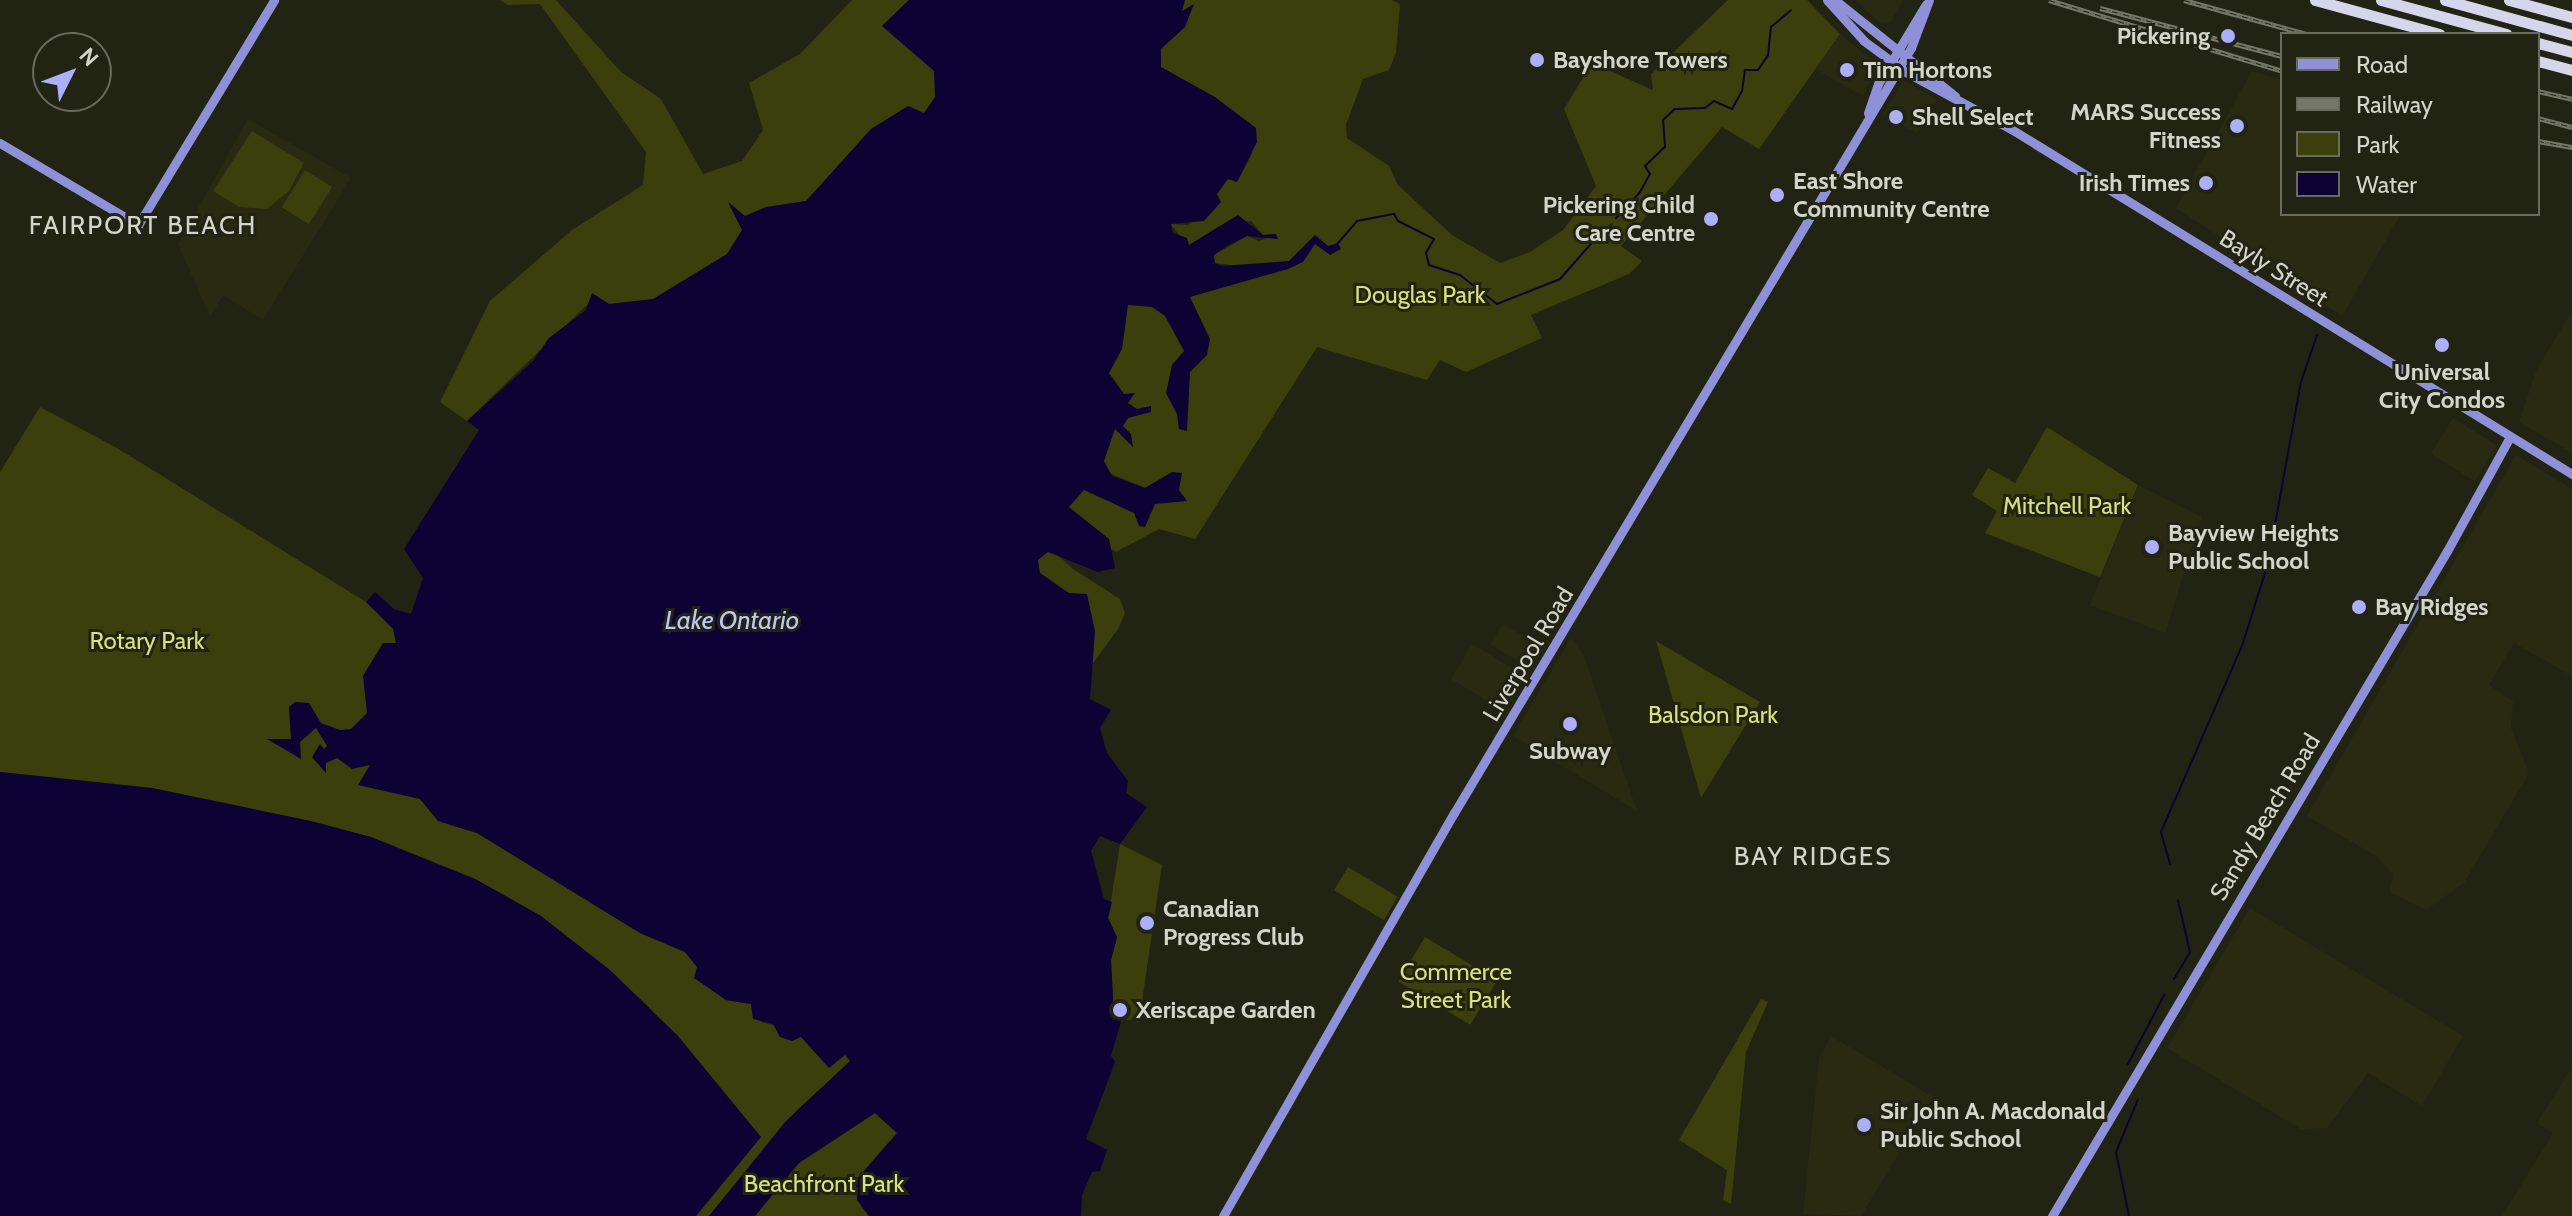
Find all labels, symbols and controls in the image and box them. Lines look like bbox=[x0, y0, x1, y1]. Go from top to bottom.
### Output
place label: Pickering bbox=[2117, 22, 2210, 50]
marker: Pickering bbox=[2217, 25, 2239, 47]
north arrow bbox=[32, 32, 112, 112]
legend bbox=[2280, 32, 2540, 216]
text: N bbox=[73, 42, 104, 72]
place label: Bayshore Towers bbox=[1553, 46, 1728, 74]
text: Road bbox=[2356, 50, 2408, 79]
marker: Bayshore Towers bbox=[1528, 51, 1546, 69]
place label: Tim Hortons bbox=[1863, 56, 1992, 84]
marker: Tim Hortons bbox=[1838, 61, 1856, 79]
text: Railway bbox=[2356, 90, 2433, 119]
place label: MARS Success Fitness bbox=[2070, 98, 2221, 154]
place label: Shell Select bbox=[1912, 103, 2033, 131]
marker: Shell Select bbox=[1887, 108, 1905, 126]
marker: MARS Success Fitness bbox=[2228, 117, 2246, 135]
text: Park bbox=[2356, 130, 2399, 159]
place label: East Shore Community Centre bbox=[1793, 167, 1990, 223]
place label: Irish Times bbox=[2079, 169, 2190, 197]
text: Water bbox=[2356, 170, 2417, 199]
marker: Irish Times bbox=[2197, 174, 2215, 192]
marker: East Shore Community Centre bbox=[1768, 186, 1786, 204]
place label: Pickering Child Care Centre bbox=[1543, 191, 1695, 247]
district label: FAIRPORT BEACH bbox=[29, 210, 257, 242]
marker: Pickering Child Care Centre bbox=[1702, 210, 1720, 228]
street label: Bayly Street bbox=[2215, 223, 2333, 313]
park label: Douglas Park bbox=[1355, 281, 1485, 309]
marker: Universal City Condos bbox=[2433, 336, 2451, 354]
place label: Universal City Condos bbox=[2379, 358, 2505, 414]
park label: Mitchell Park bbox=[2003, 492, 2131, 520]
place label: Bayview Heights Public School bbox=[2168, 519, 2339, 575]
marker: Bayview Heights Public School bbox=[2143, 538, 2161, 556]
street label: Liverpool Road bbox=[1477, 582, 1579, 726]
place label: Bay Ridges bbox=[2375, 593, 2489, 621]
marker: Bay Ridges bbox=[2350, 598, 2368, 616]
water label: Lake Ontario bbox=[665, 605, 799, 637]
park label: Rotary Park bbox=[89, 627, 205, 655]
park label: Balsdon Park bbox=[1648, 701, 1778, 729]
marker: Subway bbox=[1561, 715, 1579, 733]
street label: Sandy Beach Road bbox=[2204, 728, 2326, 906]
place label: Subway bbox=[1529, 737, 1611, 765]
district label: BAY RIDGES bbox=[1734, 841, 1892, 873]
place label: Canadian Progress Club bbox=[1163, 895, 1304, 951]
marker: Canadian Progress Club bbox=[1138, 914, 1156, 932]
park label: Commerce Street Park bbox=[1400, 958, 1512, 1014]
place label: Xeriscape Garden bbox=[1136, 996, 1316, 1024]
marker: Xeriscape Garden bbox=[1111, 1001, 1129, 1019]
place label: Sir John A. Macdonald Public School bbox=[1880, 1097, 2106, 1153]
marker: Sir John A. Macdonald Public School bbox=[1855, 1116, 1873, 1134]
park label: Beachfront Park bbox=[744, 1170, 904, 1198]

